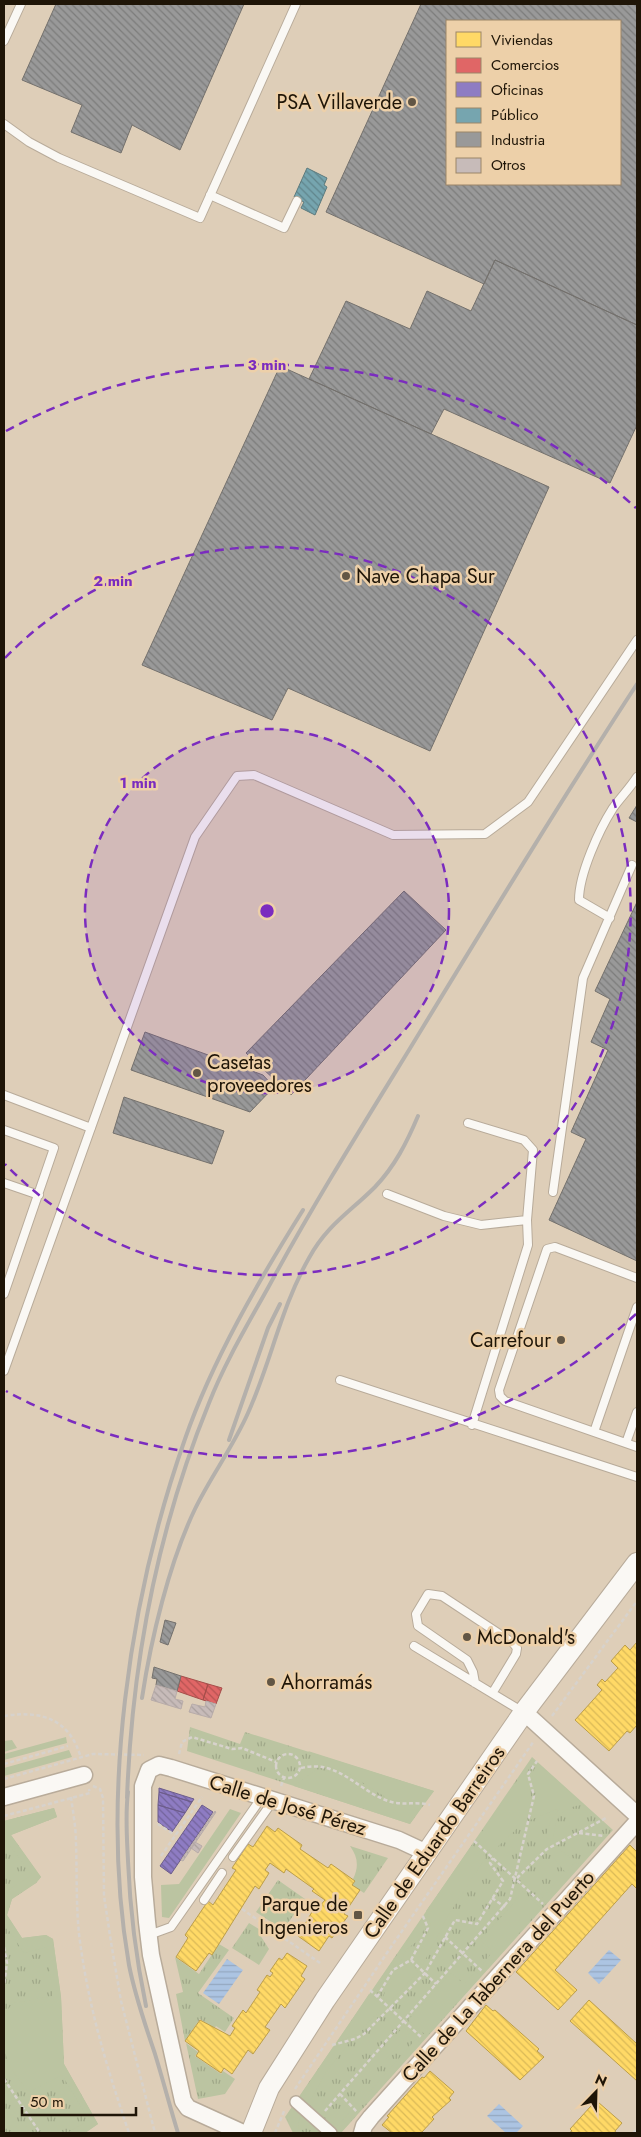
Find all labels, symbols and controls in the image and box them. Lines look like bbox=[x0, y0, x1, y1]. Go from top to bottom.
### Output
legend bbox=[446, 20, 621, 185]
text: Viviendas bbox=[491, 29, 553, 51]
text: Comercios bbox=[491, 54, 559, 76]
text: Oficinas bbox=[491, 79, 543, 101]
place label: PSA Villaverde bbox=[276, 88, 402, 117]
marker: PSA Villaverde bbox=[406, 96, 418, 108]
text: Público bbox=[491, 104, 538, 126]
text: Industria bbox=[491, 129, 545, 151]
text: Otros bbox=[491, 154, 526, 176]
text: 3 min bbox=[248, 354, 286, 376]
place label: Nave Chapa Sur bbox=[356, 562, 495, 591]
text: 2 min bbox=[93, 570, 133, 592]
marker: Nave Chapa Sur bbox=[340, 570, 352, 582]
text: 1 min bbox=[119, 772, 157, 794]
centre of rings bbox=[258, 902, 276, 920]
place label: Casetas proveedores bbox=[207, 1048, 312, 1100]
marker: Casetas proveedores bbox=[191, 1067, 203, 1079]
place label: Carrefour bbox=[470, 1326, 551, 1355]
marker: Carrefour bbox=[555, 1334, 567, 1346]
place label: McDonald's bbox=[477, 1623, 575, 1652]
marker: McDonald's bbox=[461, 1631, 473, 1643]
place label: Ahorramás bbox=[281, 1668, 372, 1697]
marker: Ahorramás bbox=[265, 1676, 277, 1688]
street label: Calle de Eduardo Barreiros bbox=[357, 1740, 512, 1945]
street label: Calle de José Pérez bbox=[206, 1768, 370, 1843]
street label: Calle de La Tabernera del Puerto bbox=[395, 1864, 602, 2089]
place label: Parque de Ingenieros bbox=[259, 1890, 348, 1942]
marker: Parque de Ingenieros bbox=[352, 1909, 364, 1921]
north arrow bbox=[571, 2067, 621, 2117]
text: N bbox=[592, 2069, 610, 2091]
scale bar bbox=[22, 2084, 136, 2116]
text: 50 m bbox=[30, 2091, 64, 2113]

